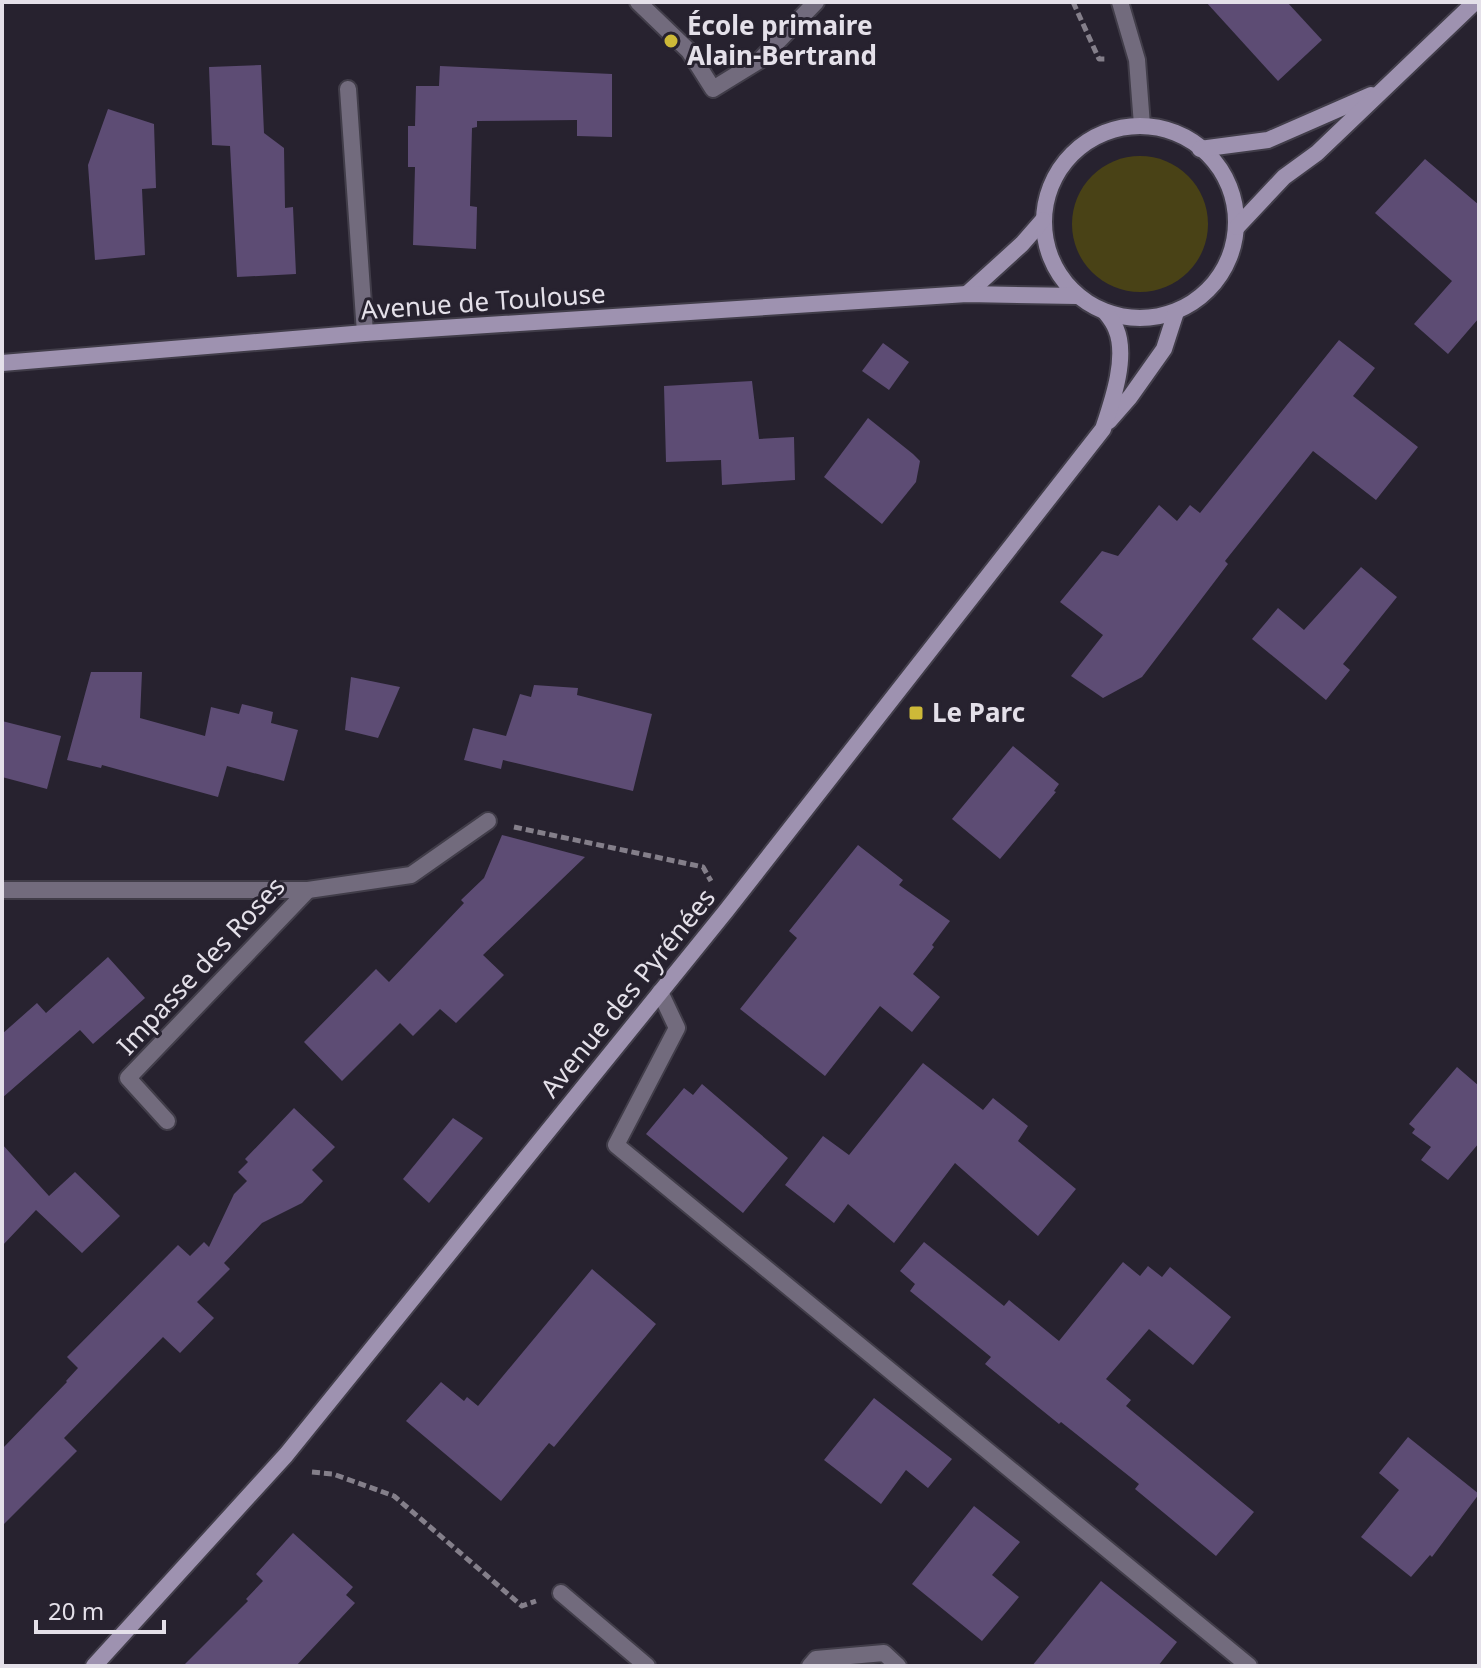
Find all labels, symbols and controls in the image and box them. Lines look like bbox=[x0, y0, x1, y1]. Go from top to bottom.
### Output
place label: École primaire Alain-Bertrand bbox=[687, 7, 877, 73]
marker: École primaire Alain-Bertrand bbox=[662, 32, 680, 50]
street label: Avenue de Toulouse bbox=[359, 274, 607, 328]
place label: Le Parc bbox=[932, 694, 1025, 730]
marker: Le Parc bbox=[907, 704, 925, 722]
street label: Impasse des Roses bbox=[108, 868, 292, 1062]
street label: Avenue des Pyrénées bbox=[532, 880, 723, 1105]
scale bar bbox=[36, 1584, 164, 1634]
text: 20 m bbox=[48, 1594, 104, 1627]

